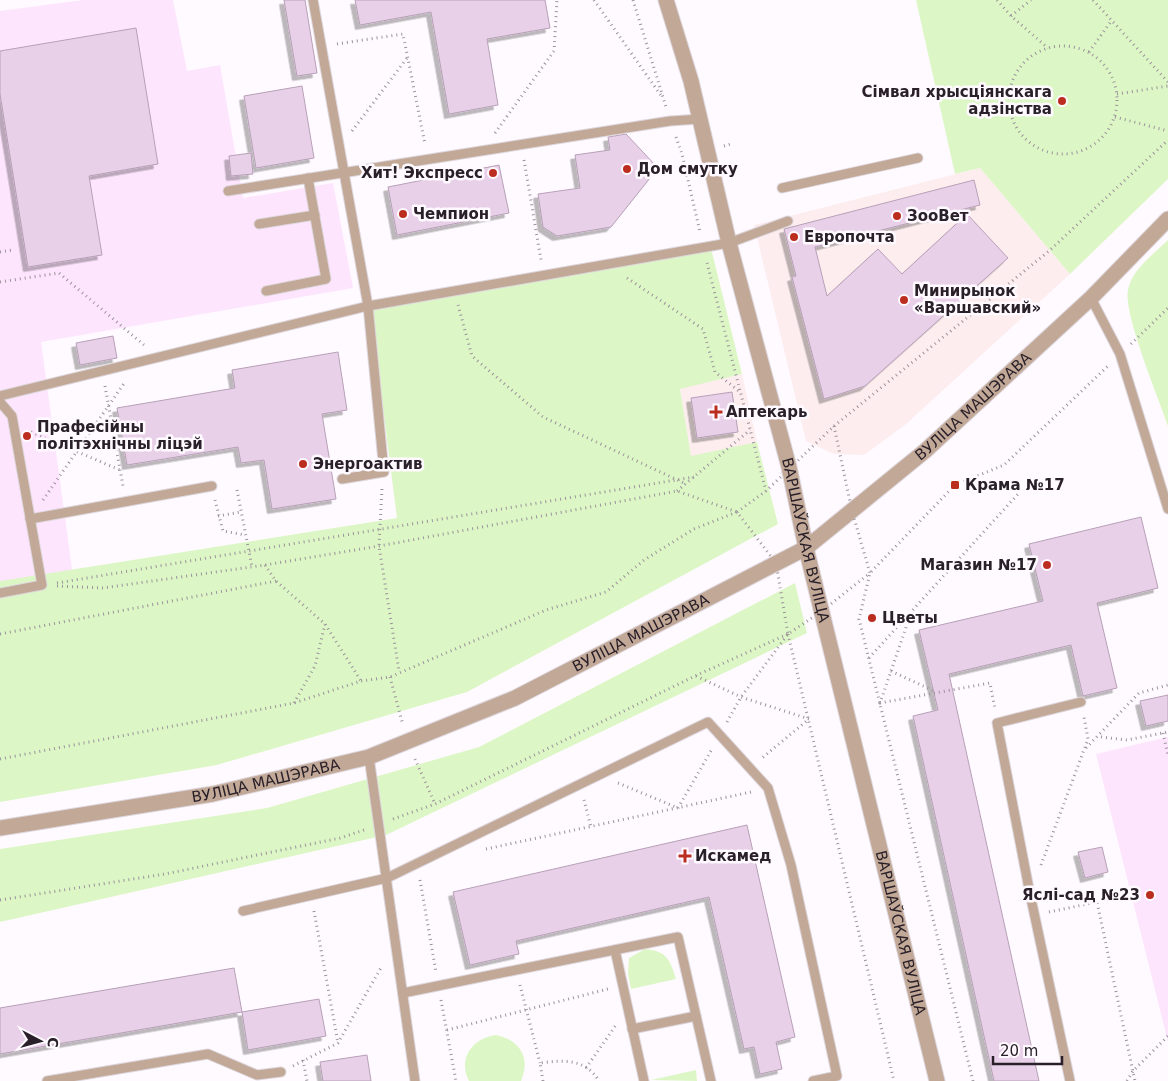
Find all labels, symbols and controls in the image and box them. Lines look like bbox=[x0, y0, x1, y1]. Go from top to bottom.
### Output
place label: Сімвал хрысціянскага адзінства bbox=[861, 83, 1052, 118]
marker: Сімвал хрысціянскага адзінства bbox=[1056, 95, 1068, 107]
place label: Дом смутку bbox=[637, 160, 738, 178]
marker: Дом смутку bbox=[621, 163, 633, 175]
place label: Хит! Экспресс bbox=[361, 164, 483, 182]
marker: Хит! Экспресс bbox=[487, 167, 499, 179]
place label: Чемпион bbox=[413, 205, 489, 223]
place label: ЗооВет bbox=[907, 207, 969, 225]
marker: Чемпион bbox=[397, 208, 409, 220]
marker: ЗооВет bbox=[891, 210, 903, 222]
place label: Европочта bbox=[804, 228, 895, 246]
marker: Европочта bbox=[788, 231, 800, 243]
place label: Минирынок «Варшавский» bbox=[914, 282, 1041, 317]
marker: Минирынок «Варшавский» bbox=[898, 294, 910, 306]
street label: ВУЛІЦА МАШЭРАВА bbox=[911, 348, 1036, 464]
place label: Аптекарь bbox=[726, 403, 807, 421]
marker: Аптекарь bbox=[710, 406, 722, 418]
place label: Прафесійны політэхнічны ліцэй bbox=[37, 418, 203, 453]
marker: Прафесійны політэхнічны ліцэй bbox=[21, 430, 33, 442]
place label: Энергоактив bbox=[313, 455, 422, 473]
street label: ВАРШАЎСКАЯ ВУЛІЦА bbox=[778, 456, 833, 625]
marker: Энергоактив bbox=[297, 458, 309, 470]
place label: Крама №17 bbox=[965, 476, 1065, 494]
marker: Крама №17 bbox=[949, 479, 961, 491]
place label: Магазин №17 bbox=[920, 556, 1037, 574]
marker: Магазин №17 bbox=[1041, 559, 1053, 571]
street label: ВУЛІЦА МАШЭРАВА bbox=[569, 590, 713, 676]
place label: Цветы bbox=[882, 609, 938, 627]
marker: Цветы bbox=[866, 612, 878, 624]
street label: ВУЛІЦА МАШЭРАВА bbox=[190, 755, 342, 806]
place label: Искамед bbox=[695, 847, 771, 865]
street label: ВАРШАЎСКАЯ ВУЛІЦА bbox=[872, 849, 930, 1018]
marker: Искамед bbox=[679, 850, 691, 862]
place label: Яслі-сад №23 bbox=[1022, 886, 1140, 904]
marker: Яслі-сад №23 bbox=[1144, 889, 1156, 901]
north arrow bbox=[15, 1016, 65, 1066]
scale bar bbox=[993, 1034, 1062, 1066]
text: С bbox=[44, 1036, 61, 1048]
text: 20 m bbox=[1000, 1042, 1038, 1060]

